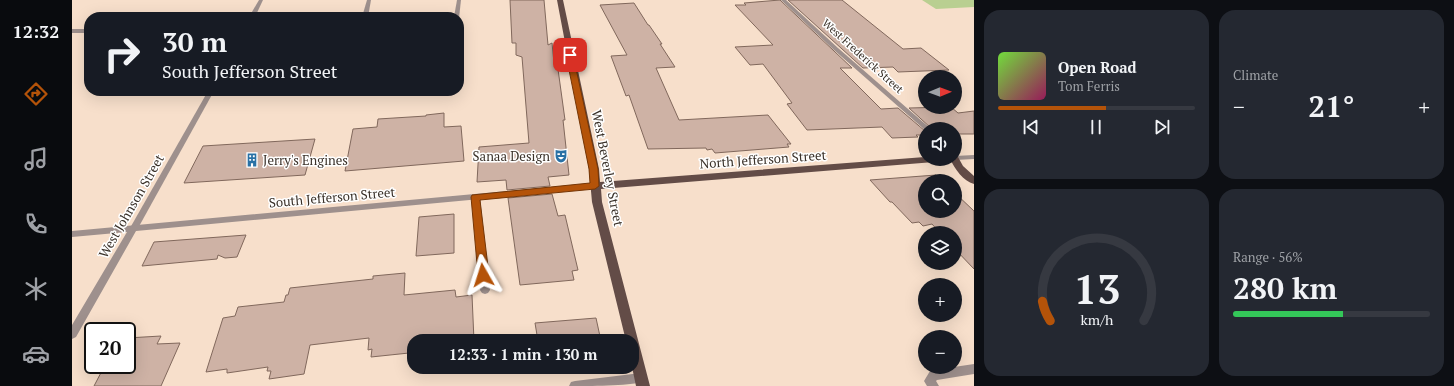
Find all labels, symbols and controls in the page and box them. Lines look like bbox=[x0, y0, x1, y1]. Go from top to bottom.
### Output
street label: West Frederick Street bbox=[820, 16, 906, 96]
text: 12:32 bbox=[13, 19, 59, 43]
text: 30 m bbox=[162, 23, 227, 60]
icon: right bbox=[96, 28, 148, 80]
pin bbox=[553, 38, 587, 72]
icon: arrive bbox=[559, 44, 581, 66]
text: Open Road bbox=[1058, 57, 1137, 77]
text: South Jefferson Street bbox=[162, 59, 338, 83]
text: Climate bbox=[1233, 66, 1278, 84]
north arrow bbox=[918, 70, 962, 114]
map controls bbox=[918, 70, 962, 374]
text: Tom Ferris bbox=[1058, 77, 1120, 95]
icon: directions bbox=[22, 80, 50, 108]
text: 21° bbox=[1308, 86, 1355, 126]
text: − bbox=[1233, 92, 1245, 121]
text: + bbox=[1418, 92, 1430, 121]
street label: West Beverley Street bbox=[588, 108, 628, 228]
icon: previous bbox=[1020, 116, 1042, 138]
icon: pause bbox=[1085, 116, 1107, 138]
icon: next bbox=[1151, 116, 1173, 138]
button: sound bbox=[918, 122, 962, 166]
icon: music bbox=[22, 145, 50, 173]
street label: North Jefferson Street bbox=[699, 146, 827, 172]
place label: Sanaa Design bbox=[473, 147, 550, 165]
theatre icon: Sanaa Design bbox=[553, 148, 569, 164]
street label: West Johnson Street bbox=[94, 151, 168, 261]
place label: Jerry's Engines bbox=[263, 151, 348, 169]
building icon: Jerry's Engines bbox=[244, 152, 260, 168]
button: search bbox=[918, 174, 962, 218]
street label: South Jefferson Street bbox=[268, 182, 396, 211]
icon: phone bbox=[22, 210, 50, 238]
button: layers bbox=[918, 226, 962, 270]
text: Range · 56% bbox=[1233, 248, 1303, 266]
position arrow bbox=[462, 254, 504, 296]
text: 13 bbox=[1073, 260, 1120, 315]
text: 280 km bbox=[1233, 268, 1337, 308]
icon: climate bbox=[22, 275, 50, 303]
button: + bbox=[918, 278, 962, 322]
text: km/h bbox=[1080, 309, 1114, 328]
speed limit sign: 20 bbox=[84, 322, 136, 374]
button: − bbox=[918, 330, 962, 374]
icon: car bbox=[22, 340, 50, 368]
text: 12:33 · 1 min · 130 m bbox=[449, 344, 597, 364]

